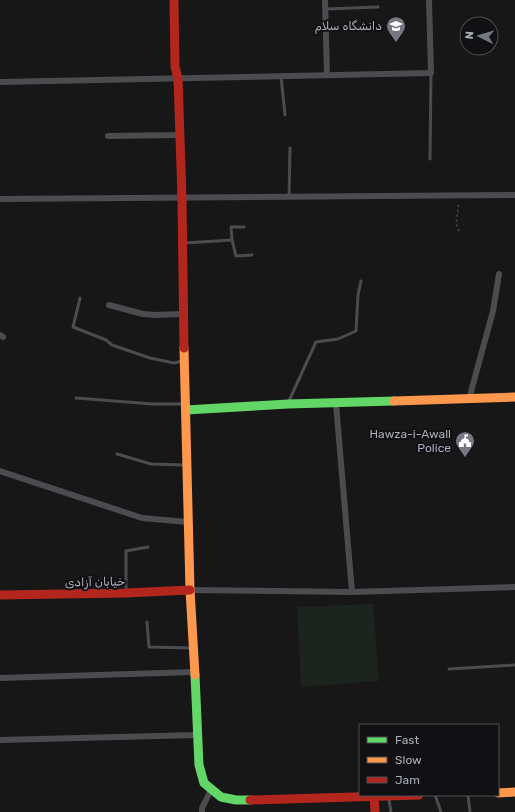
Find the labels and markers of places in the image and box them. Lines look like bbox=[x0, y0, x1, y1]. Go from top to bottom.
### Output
school or university icon: دانشگاه سلام bbox=[385, 15, 407, 43]
place label: دانشگاه سلام bbox=[315, 19, 382, 35]
place label: Hawza-i-Awall Police bbox=[370, 427, 451, 455]
public building icon: Hawza-i-Awall Police bbox=[454, 430, 476, 458]

